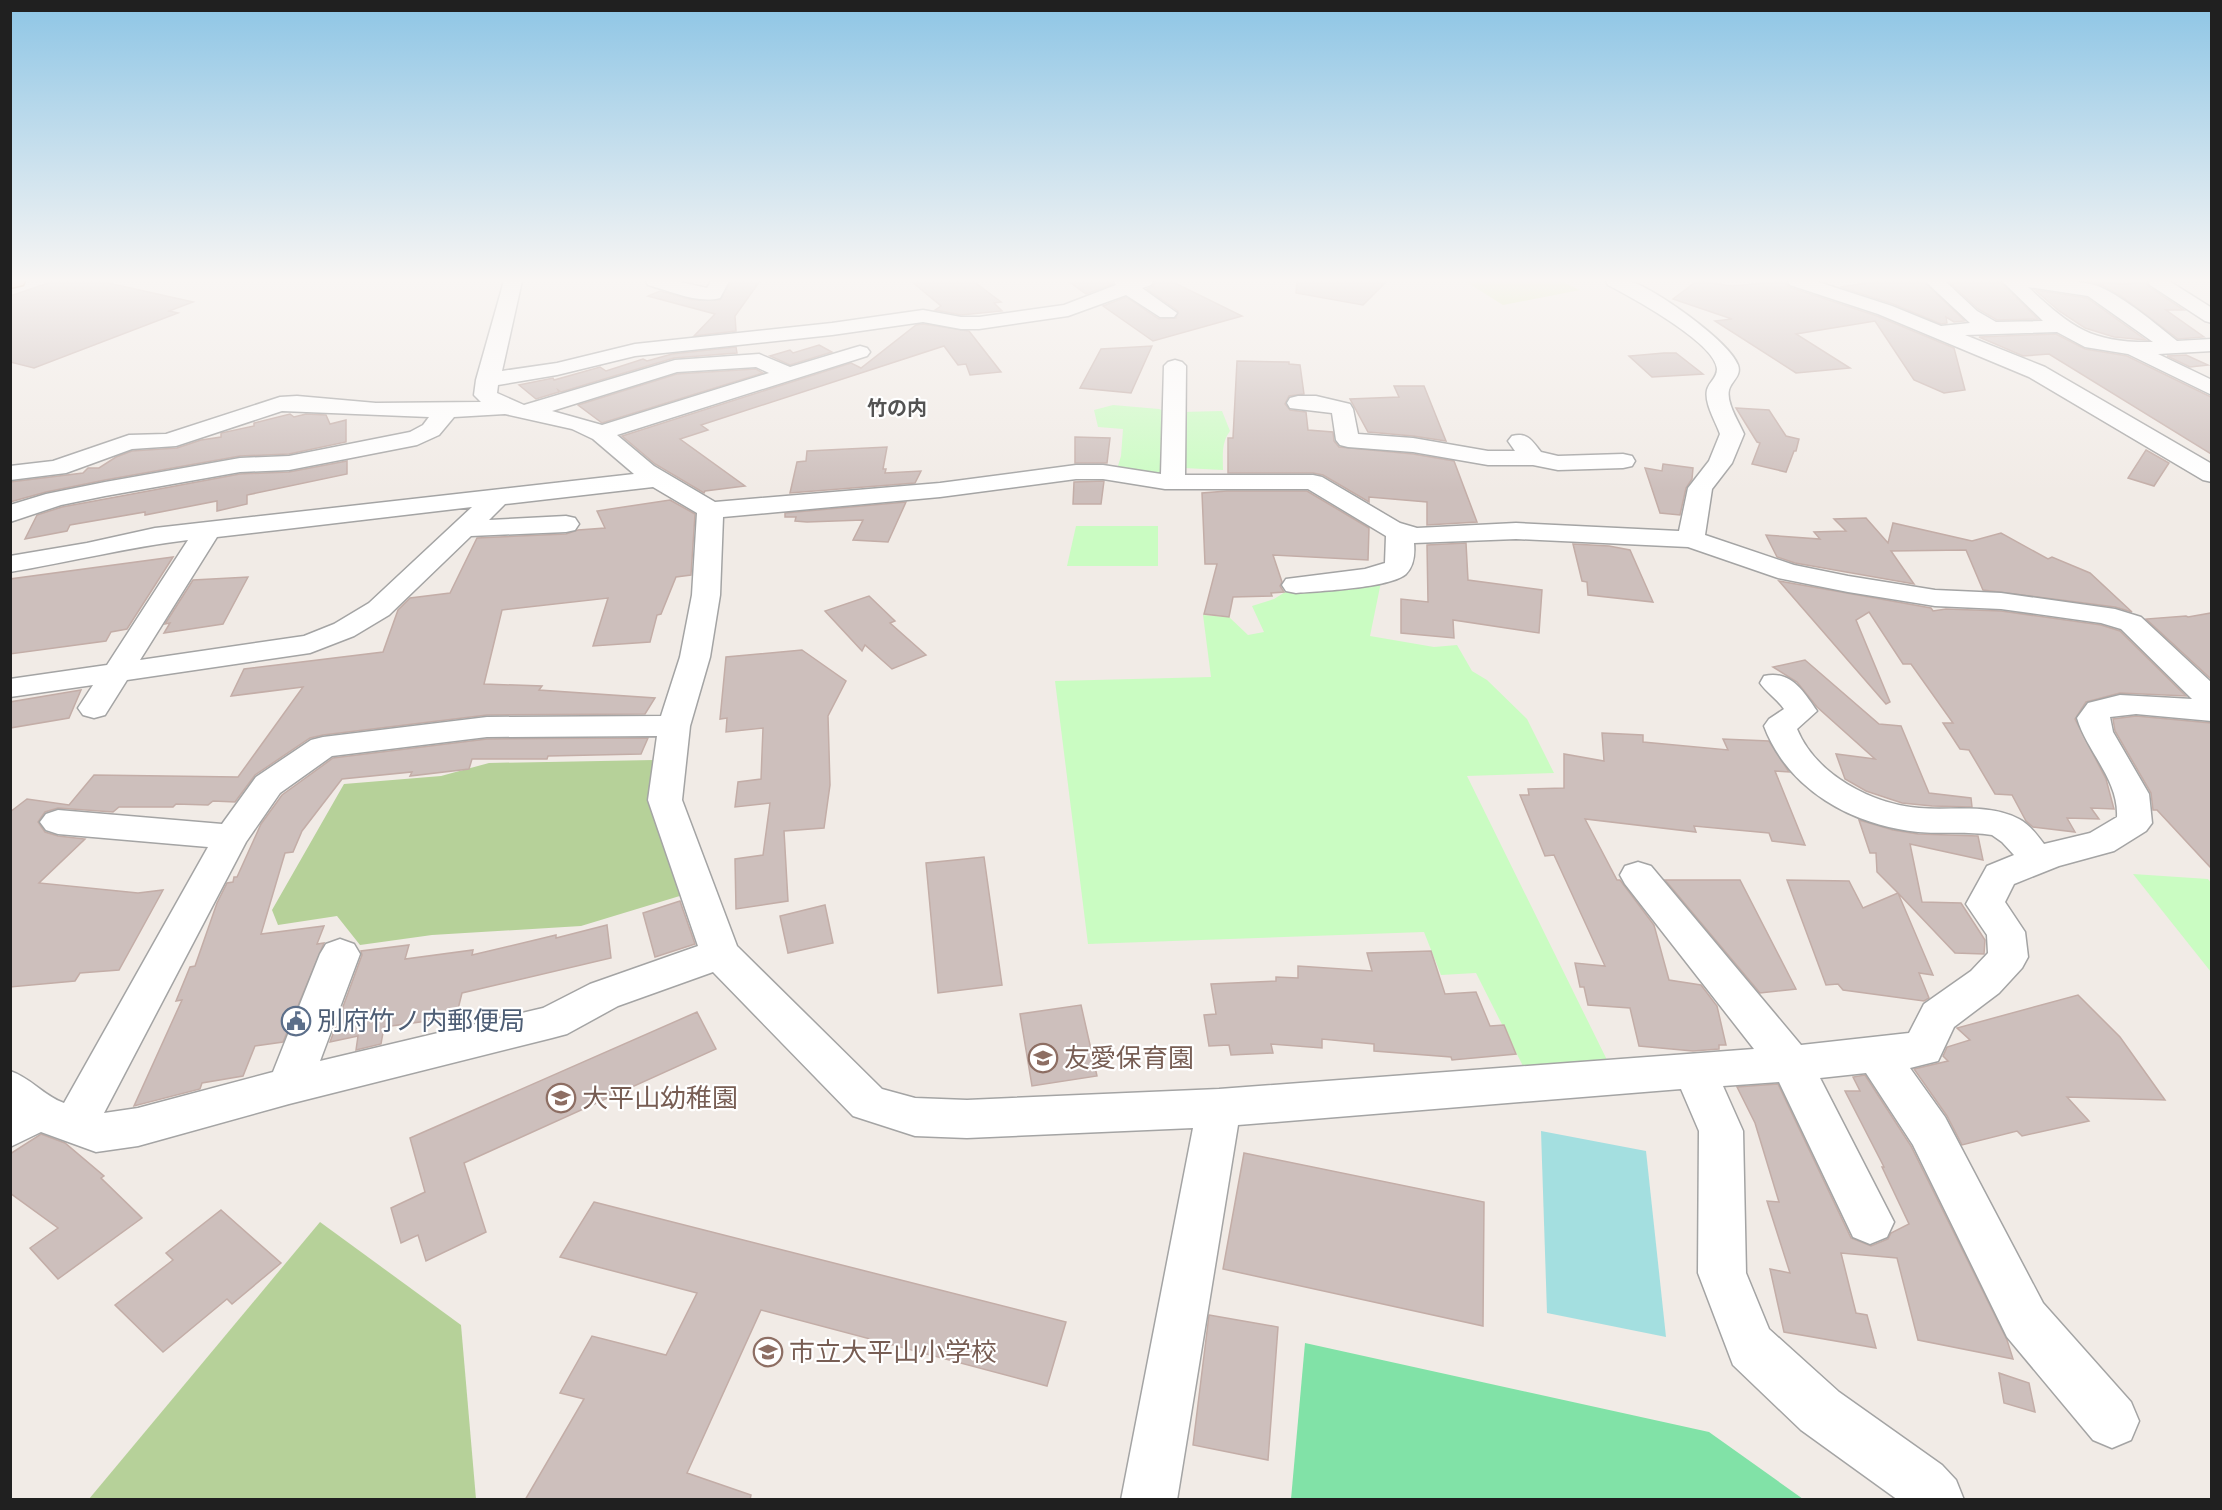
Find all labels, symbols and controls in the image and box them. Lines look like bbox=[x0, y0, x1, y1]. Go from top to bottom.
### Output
district label: 竹の内 bbox=[867, 394, 927, 421]
place label: 別府竹ノ内郵便局 bbox=[317, 1002, 525, 1038]
public building icon: 別府竹ノ内郵便局 bbox=[280, 1005, 312, 1037]
place label: 友愛保育園 bbox=[1064, 1039, 1194, 1075]
school or university icon: 友愛保育園 bbox=[1027, 1042, 1059, 1074]
place label: 大平山幼稚園 bbox=[582, 1079, 738, 1115]
school or university icon: 大平山幼稚園 bbox=[545, 1082, 577, 1114]
place label: 市立大平山小学校 bbox=[789, 1333, 997, 1369]
school or university icon: 市立大平山小学校 bbox=[752, 1336, 784, 1368]

